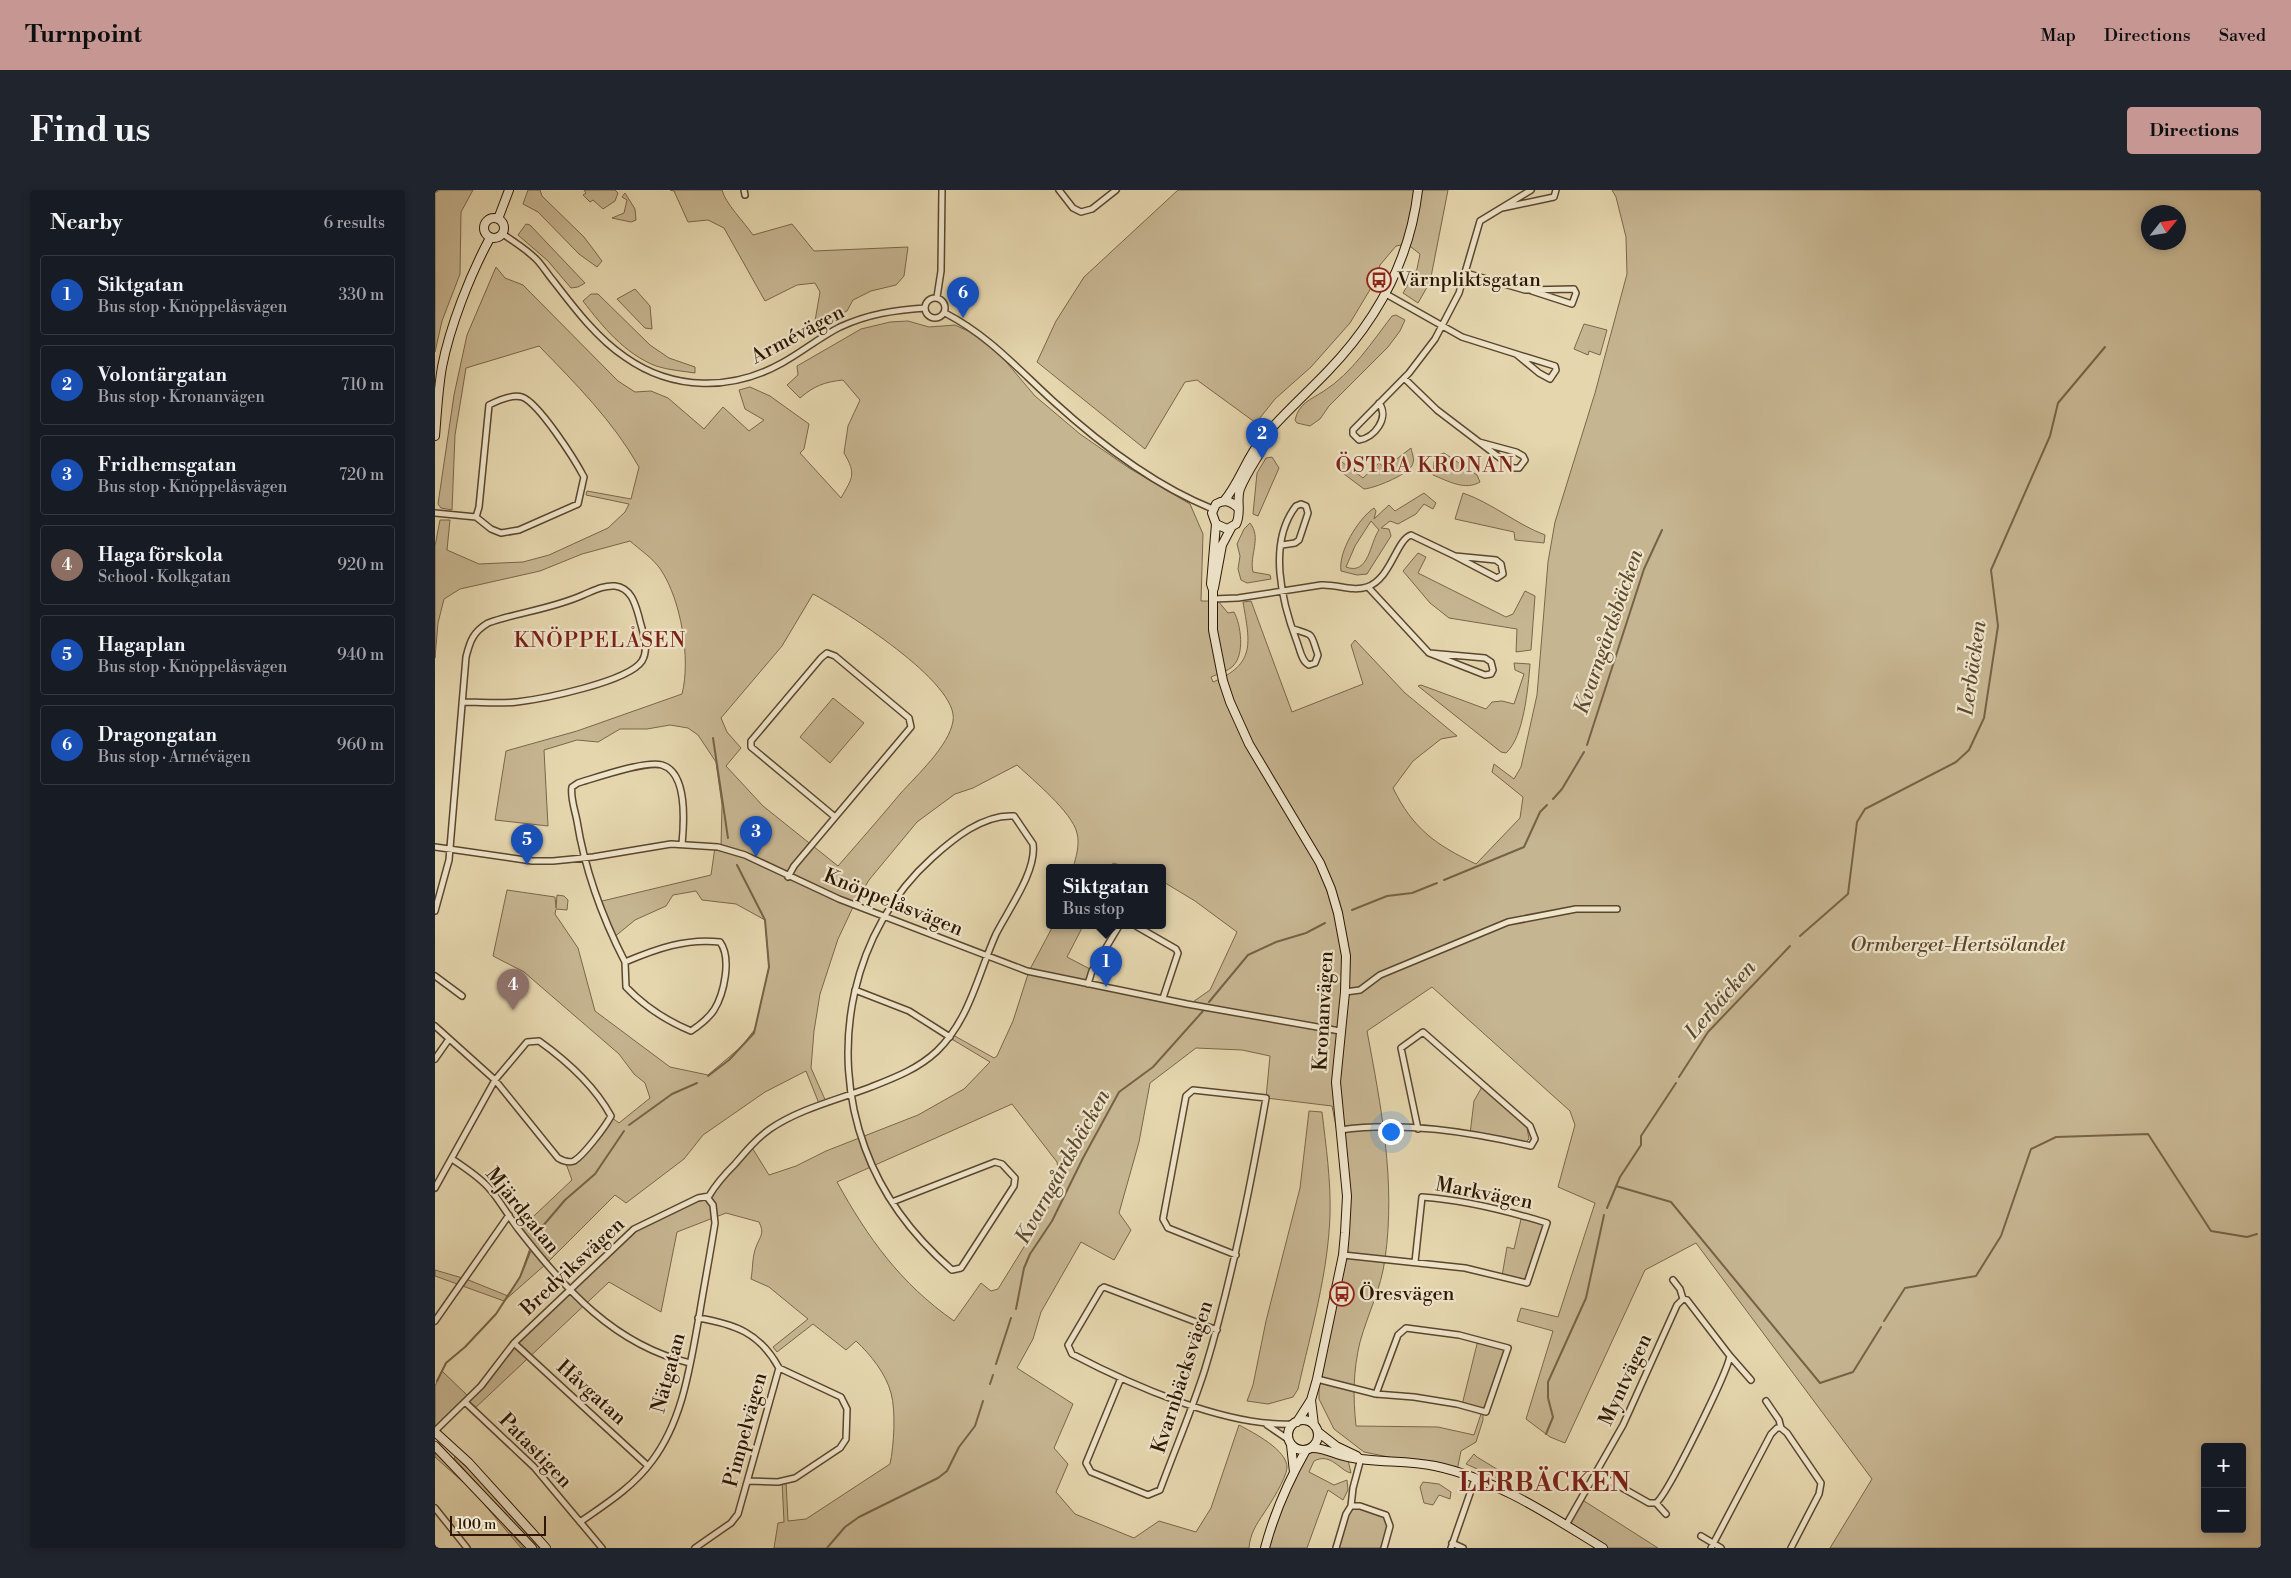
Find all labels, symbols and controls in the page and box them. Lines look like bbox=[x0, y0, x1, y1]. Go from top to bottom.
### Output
text: Turnpoint bbox=[25, 20, 142, 50]
text: Map bbox=[2040, 24, 2076, 47]
text: Directions bbox=[2104, 24, 2191, 47]
text: Saved bbox=[2219, 24, 2266, 47]
button: Directions bbox=[2127, 107, 2261, 154]
text: Find us bbox=[30, 109, 150, 152]
north arrow bbox=[2141, 205, 2186, 250]
text: Nearby bbox=[50, 210, 123, 236]
text: 6 results bbox=[324, 213, 385, 233]
bus stop icon: Värnpliktsgatan bbox=[1366, 267, 1392, 293]
place label: Värnpliktsgatan bbox=[1396, 268, 1541, 293]
text: Siktgatan bbox=[98, 273, 184, 297]
pin: 6 bbox=[947, 277, 979, 318]
text: 1 bbox=[63, 285, 71, 305]
text: 330 m bbox=[338, 285, 384, 305]
text: Bus stop · Knöppelåsvägen bbox=[98, 297, 287, 317]
street label: Armévägen bbox=[746, 300, 849, 371]
text: Volontärgatan bbox=[98, 363, 227, 387]
text: 2 bbox=[62, 375, 72, 395]
text: 710 m bbox=[341, 375, 384, 395]
text: Bus stop · Kronanvägen bbox=[98, 387, 265, 407]
pin: 2 bbox=[1246, 418, 1278, 459]
district label: ÖSTRA KRONAN bbox=[1335, 451, 1515, 479]
text: Fridhemsgatan bbox=[98, 453, 236, 477]
text: 3 bbox=[62, 465, 72, 485]
text: 720 m bbox=[339, 465, 384, 485]
text: Bus stop · Knöppelåsvägen bbox=[98, 477, 287, 497]
text: Haga förskola bbox=[98, 543, 223, 567]
water label: Kvarngårdsbäcken bbox=[1569, 546, 1649, 718]
text: 4 bbox=[62, 555, 72, 575]
text: 920 m bbox=[337, 555, 384, 575]
text: School · Kolkgatan bbox=[98, 567, 231, 587]
water label: Lerbäcken bbox=[1953, 619, 1993, 718]
district label: KNÖPPELÅSEN bbox=[514, 626, 686, 654]
text: Hagaplan bbox=[98, 633, 185, 657]
text: 5 bbox=[62, 645, 72, 665]
text: 940 m bbox=[337, 645, 384, 665]
text: Bus stop · Knöppelåsvägen bbox=[98, 657, 287, 677]
text: Dragongatan bbox=[98, 723, 217, 747]
text: 6 bbox=[62, 735, 72, 755]
text: 960 m bbox=[337, 735, 384, 755]
text: Bus stop · Armévägen bbox=[98, 747, 251, 767]
pin: 3 bbox=[740, 816, 772, 857]
pin: 5 bbox=[511, 824, 543, 865]
street label: Knöppelåsvägen bbox=[820, 864, 967, 942]
popup bbox=[1046, 864, 1166, 929]
text: Siktgatan bbox=[1063, 875, 1149, 899]
text: Bus stop bbox=[1063, 899, 1125, 919]
park label: Ormberget-Hertsölandet bbox=[1850, 933, 2066, 958]
pin: 1 bbox=[1090, 946, 1122, 987]
street label: Kronanvägen bbox=[1308, 950, 1340, 1072]
water label: Lerbäcken bbox=[1679, 955, 1762, 1045]
pin: 4 bbox=[497, 969, 529, 1010]
water label: Kvarngårdsbäcken bbox=[1010, 1085, 1116, 1249]
your location bbox=[1378, 1119, 1404, 1145]
street label: Mjärdgatan bbox=[480, 1163, 565, 1259]
street label: Markvägen bbox=[1433, 1172, 1535, 1216]
street label: Bredviksvägen bbox=[515, 1212, 630, 1322]
bus stop icon: Öresvägen bbox=[1329, 1281, 1355, 1307]
place label: Öresvägen bbox=[1359, 1281, 1455, 1307]
street label: Kvarnbäcksvägen bbox=[1147, 1298, 1219, 1456]
street label: Nätgatan bbox=[646, 1330, 692, 1416]
street label: Myntvägen bbox=[1594, 1330, 1658, 1430]
street label: Håvgatan bbox=[551, 1355, 631, 1431]
street label: Pimpelvägen bbox=[719, 1370, 773, 1490]
street label: Patastigen bbox=[493, 1408, 577, 1494]
map controls bbox=[2201, 1443, 2246, 1533]
button: + bbox=[2201, 1443, 2246, 1488]
district label: LERBÄCKEN bbox=[1459, 1466, 1631, 1499]
button: − bbox=[2201, 1488, 2246, 1533]
scale bar bbox=[450, 1513, 546, 1536]
text: 100 m bbox=[457, 1516, 496, 1534]

